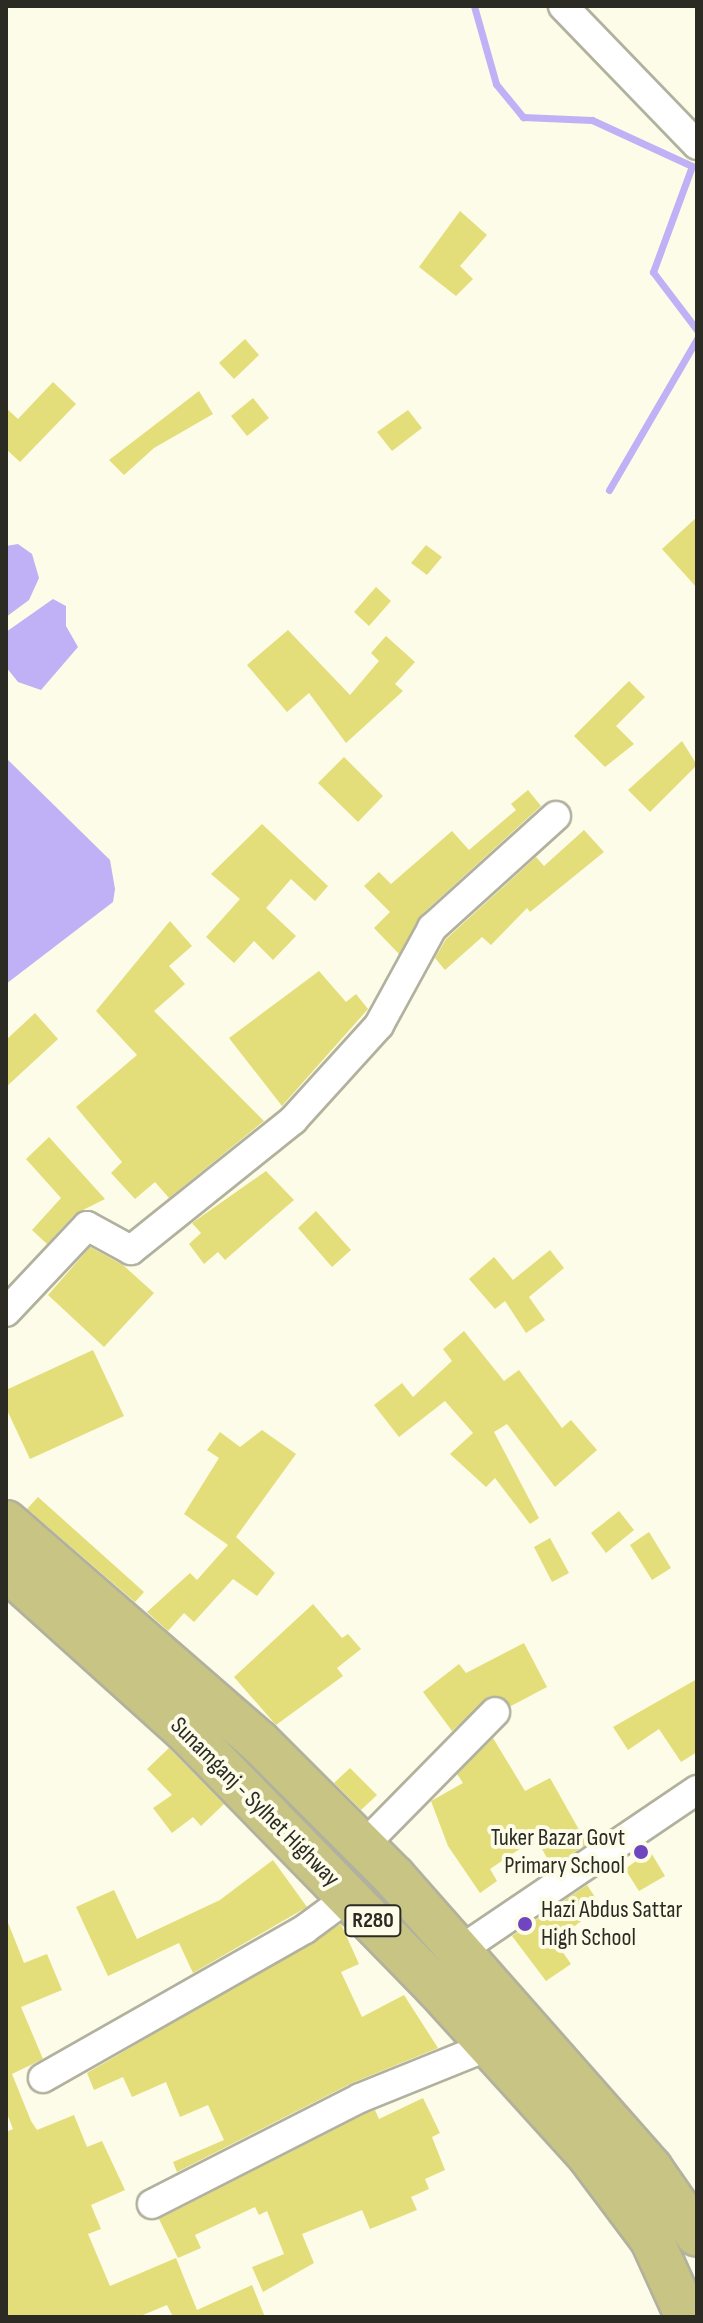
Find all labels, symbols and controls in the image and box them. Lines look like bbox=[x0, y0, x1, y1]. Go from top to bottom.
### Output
street label: Sunamganj - Sylhet Highway bbox=[164, 1711, 346, 1893]
place label: Tuker Bazar Govt Primary School bbox=[491, 1824, 625, 1880]
marker: Tuker Bazar Govt Primary School bbox=[632, 1843, 650, 1861]
place label: Hazi Abdus Sattar High School bbox=[541, 1896, 682, 1952]
road number: R280 bbox=[343, 1903, 403, 1939]
marker: Hazi Abdus Sattar High School bbox=[516, 1915, 534, 1933]

